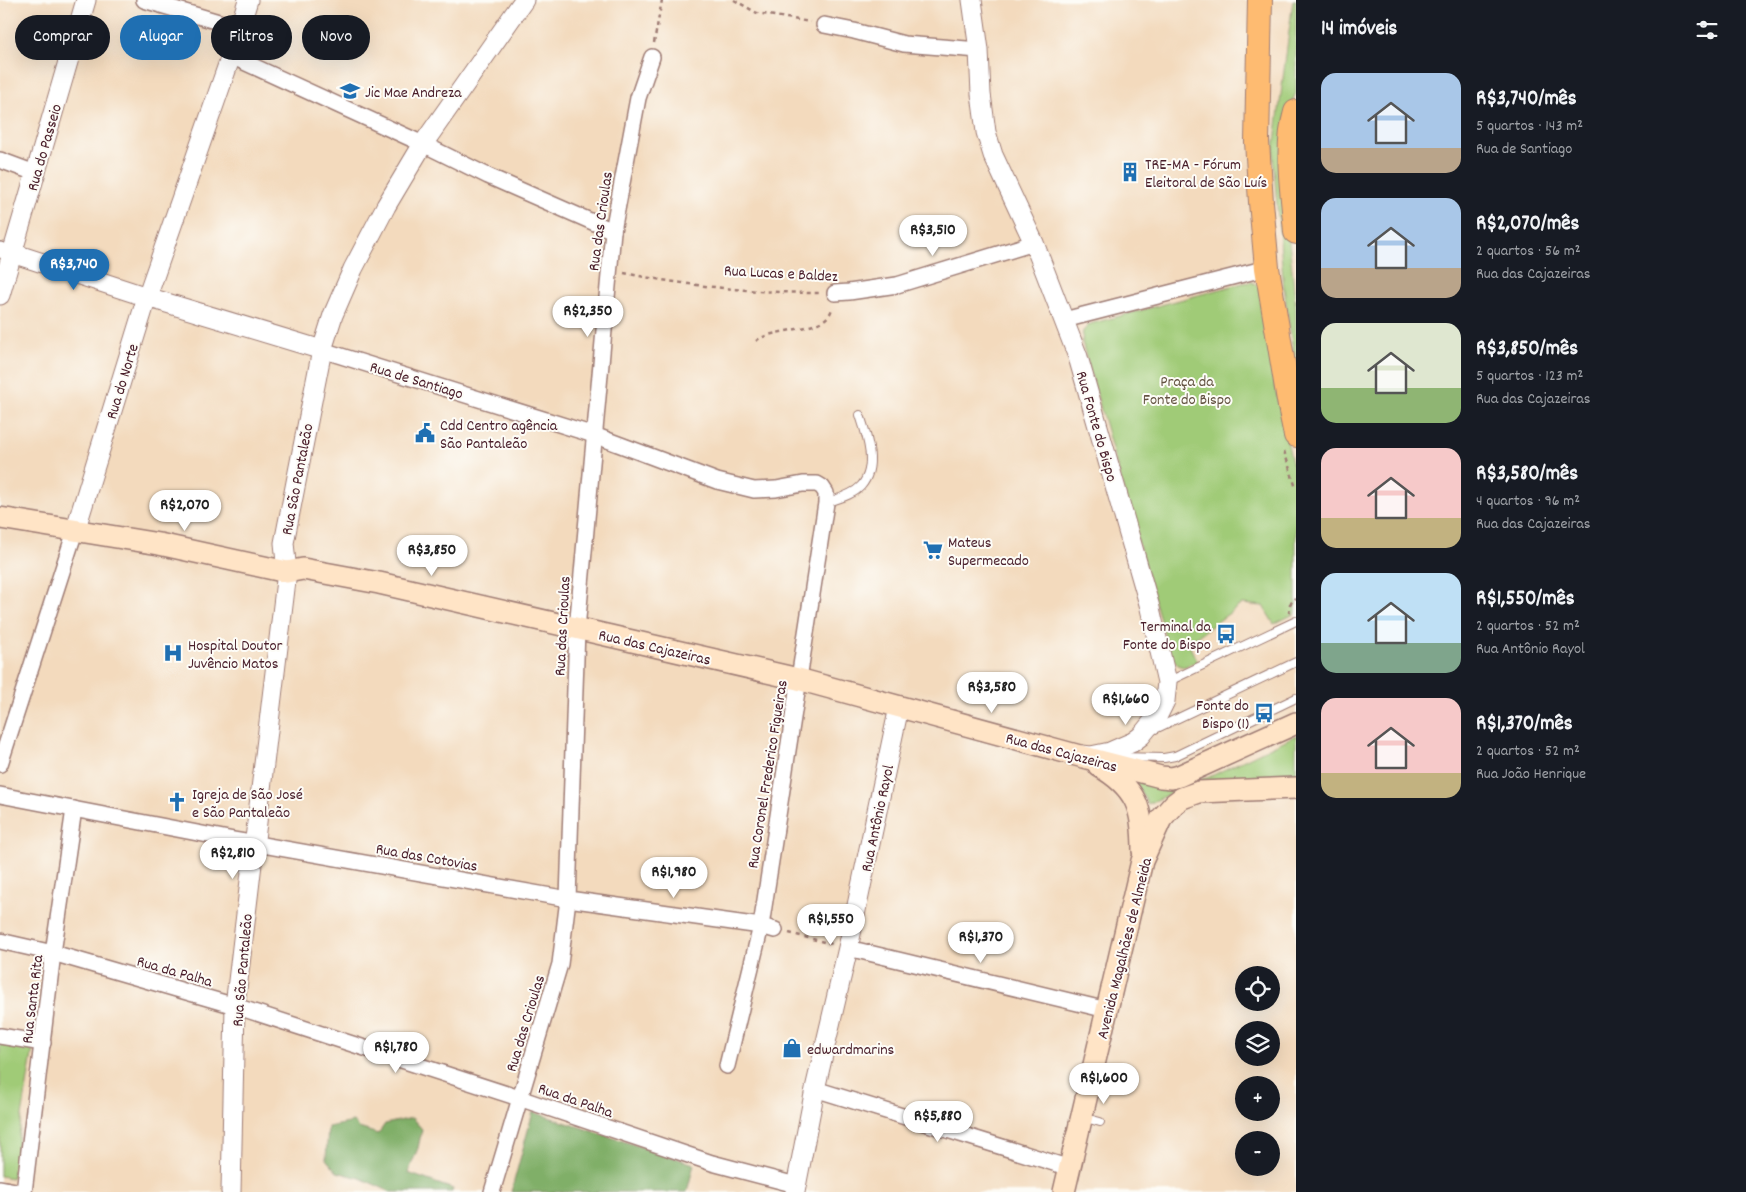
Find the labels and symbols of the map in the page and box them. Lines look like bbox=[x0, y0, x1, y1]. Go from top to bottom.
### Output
school or university icon: Jic Mae Andreza bbox=[339, 80, 361, 102]
place label: Jic Mae Andreza bbox=[365, 82, 462, 105]
street label: Rua do Passeio bbox=[22, 102, 69, 194]
place label: TRE-MA - Fórum Eleitoral de São Luís bbox=[1145, 154, 1267, 195]
building icon: TRE-MA - Fórum Eleitoral de São Luís bbox=[1119, 161, 1141, 183]
street label: Rua das Crioulas bbox=[583, 170, 620, 273]
pin: R$3,510 bbox=[887, 214, 979, 257]
pin: R$3,740 bbox=[28, 248, 120, 291]
street label: Rua Lucas e Baldez bbox=[723, 260, 838, 289]
pin: R$2,350 bbox=[542, 296, 634, 338]
street label: Rua do Norte bbox=[101, 341, 146, 422]
street label: Rua de Santiago bbox=[367, 356, 466, 406]
street label: Rua Fonte do Bispo bbox=[1069, 369, 1122, 485]
park label: Praça da Fonte do Bispo bbox=[1143, 371, 1231, 412]
place label: Cdd Centro agência São Pantaleão bbox=[440, 415, 558, 456]
street label: Rua São Pantaleão bbox=[276, 422, 321, 537]
public building icon: Cdd Centro agência São Pantaleão bbox=[414, 422, 436, 444]
pin: R$2,070 bbox=[139, 490, 231, 532]
place label: Mateus Supermecado bbox=[948, 532, 1029, 573]
pin: R$3,850 bbox=[386, 534, 478, 577]
supermarket icon: Mateus Supermecado bbox=[922, 539, 944, 561]
street label: Rua das Crioulas bbox=[549, 575, 578, 677]
place label: Terminal da Fonte do Bispo bbox=[1123, 616, 1211, 657]
bus stop icon: Terminal da Fonte do Bispo bbox=[1215, 623, 1237, 645]
street label: Rua das Cajazeiras bbox=[596, 624, 713, 673]
place label: Hospital Doutor Juvêncio Matos bbox=[188, 635, 283, 676]
hospital icon: Hospital Doutor Juvêncio Matos bbox=[162, 642, 184, 664]
pin: R$3,580 bbox=[946, 672, 1038, 714]
street label: Rua Coronel Frederico Figueiras bbox=[742, 678, 795, 870]
pin: R$1,660 bbox=[1080, 684, 1172, 726]
place label: Fonte do Bispo (1) bbox=[1196, 695, 1249, 736]
bus stop icon: Fonte do Bispo (1) bbox=[1253, 702, 1275, 724]
street label: Rua das Cajazeiras bbox=[1003, 727, 1120, 779]
street label: Rua Antônio Rayol bbox=[856, 763, 901, 874]
place label: Igreja de São José e São Pantaleão bbox=[192, 784, 303, 825]
church icon: Igreja de São José e São Pantaleão bbox=[166, 791, 188, 813]
pin: R$2,810 bbox=[187, 838, 279, 880]
street label: Rua das Cotovias bbox=[374, 838, 480, 879]
street label: Avenida Magalhães de Almeida bbox=[1092, 855, 1159, 1042]
pin: R$1,980 bbox=[628, 856, 720, 899]
pin: R$1,550 bbox=[785, 904, 877, 946]
street label: Rua São Pantaleão bbox=[227, 913, 260, 1028]
pin: R$1,370 bbox=[935, 922, 1027, 964]
street label: Rua da Palha bbox=[134, 951, 215, 994]
street label: Rua Santa Rita bbox=[17, 953, 50, 1045]
street label: Rua das Crioulas bbox=[501, 972, 552, 1075]
pin: R$1,780 bbox=[350, 1032, 442, 1074]
shop icon: edwardmarins bbox=[781, 1037, 803, 1059]
place label: edwardmarins bbox=[807, 1039, 895, 1062]
pin: R$1,600 bbox=[1058, 1062, 1150, 1105]
street label: Rua da Palha bbox=[535, 1078, 616, 1125]
pin: R$5,880 bbox=[892, 1100, 984, 1143]

